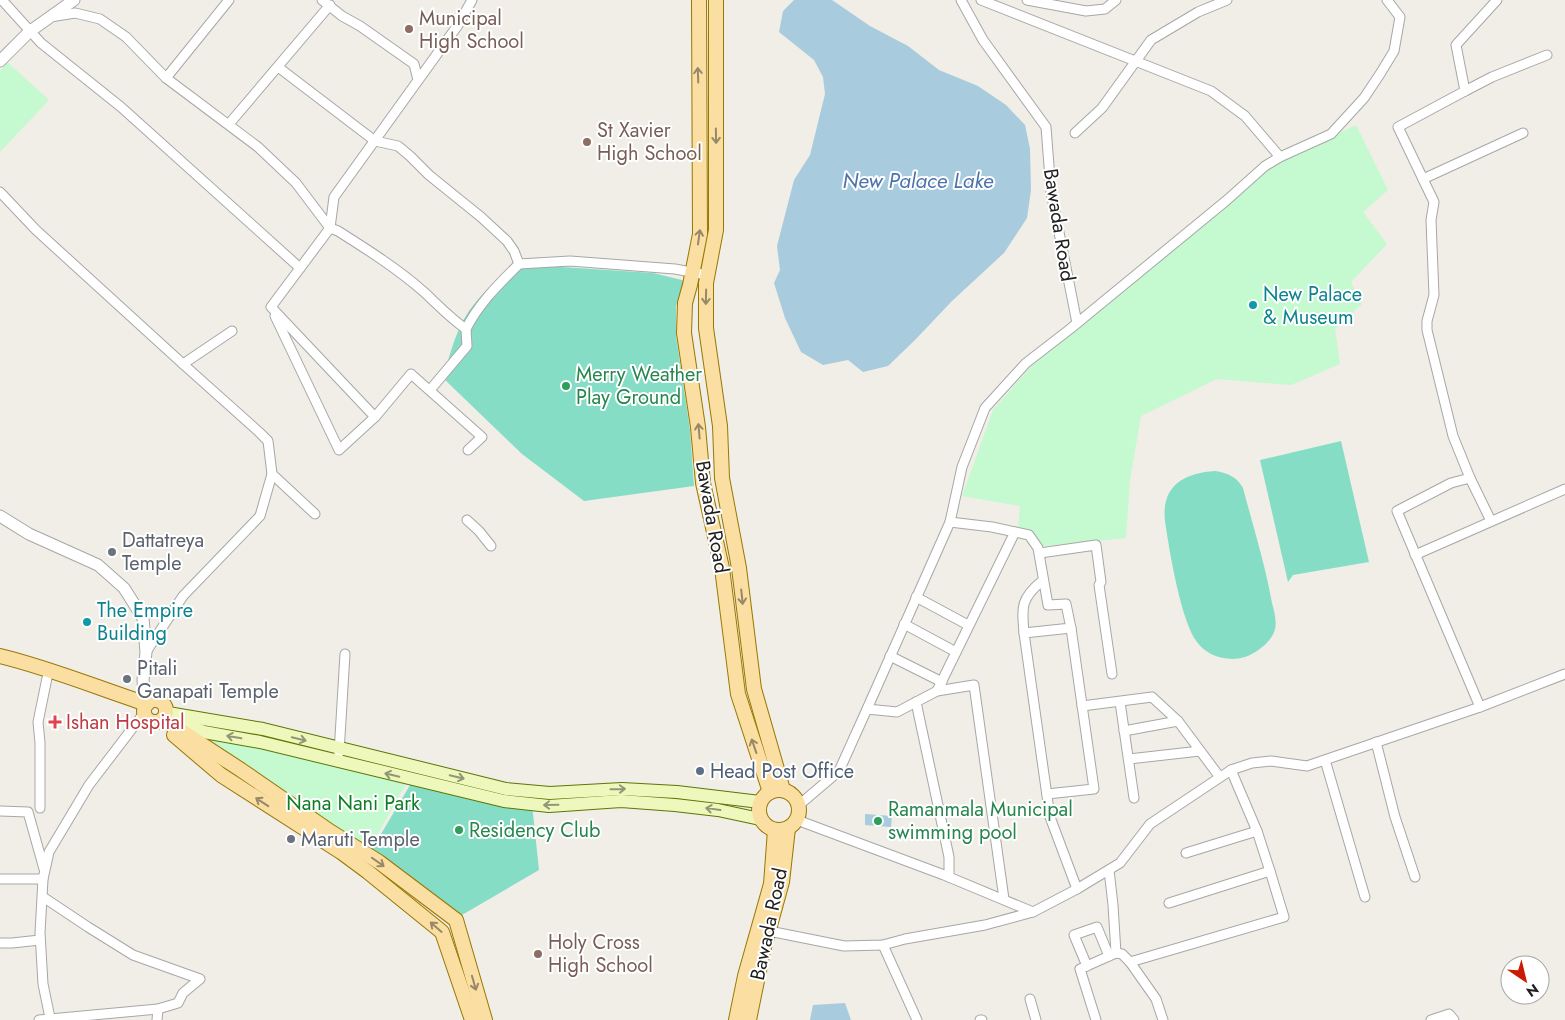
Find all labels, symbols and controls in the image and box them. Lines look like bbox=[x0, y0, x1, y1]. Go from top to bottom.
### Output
place label: Municipal High School bbox=[419, 4, 524, 56]
marker: Municipal High School bbox=[403, 23, 415, 35]
one-way arrow bbox=[694, 67, 703, 83]
place label: St Xavier High School bbox=[597, 116, 702, 168]
one-way arrow bbox=[711, 128, 721, 144]
marker: St Xavier High School bbox=[581, 136, 593, 148]
water label: New Palace Lake bbox=[842, 166, 994, 196]
street label: Bawada Road bbox=[1036, 166, 1082, 284]
one-way arrow bbox=[694, 230, 704, 246]
place label: New Palace & Museum bbox=[1263, 280, 1362, 332]
one-way arrow bbox=[701, 289, 711, 305]
marker: New Palace & Museum bbox=[1247, 299, 1259, 311]
place label: Merry Weather Play Ground bbox=[576, 360, 702, 412]
marker: Merry Weather Play Ground bbox=[560, 380, 572, 392]
one-way arrow bbox=[694, 424, 703, 440]
street label: Bawada Road bbox=[688, 458, 736, 576]
place label: Dattatreya Temple bbox=[122, 526, 204, 578]
marker: Dattatreya Temple bbox=[106, 546, 118, 558]
one-way arrow bbox=[738, 589, 747, 605]
place label: The Empire Building bbox=[97, 596, 193, 648]
marker: The Empire Building bbox=[81, 616, 93, 628]
place label: Pitali Ganapati Temple bbox=[137, 654, 279, 706]
marker: Pitali Ganapati Temple bbox=[121, 673, 133, 685]
place label: Ishan Hospital bbox=[66, 708, 184, 737]
marker: Ishan Hospital bbox=[48, 715, 62, 729]
one-way arrow bbox=[226, 731, 242, 741]
one-way arrow bbox=[291, 735, 307, 744]
one-way arrow bbox=[749, 738, 759, 754]
place label: Head Post Office bbox=[710, 757, 854, 786]
marker: Head Post Office bbox=[694, 765, 706, 777]
one-way arrow bbox=[384, 770, 400, 779]
one-way arrow bbox=[449, 773, 465, 782]
one-way arrow bbox=[610, 784, 626, 794]
park label: Nana Nani Park bbox=[286, 789, 420, 818]
place label: Ramanmala Municipal swimming pool bbox=[888, 795, 1073, 847]
one-way arrow bbox=[255, 796, 269, 806]
one-way arrow bbox=[543, 800, 559, 810]
one-way arrow bbox=[705, 804, 721, 814]
marker: Ramanmala Municipal swimming pool bbox=[872, 815, 884, 827]
place label: Residency Club bbox=[469, 816, 601, 845]
marker: Residency Club bbox=[453, 824, 465, 836]
place label: Maruti Temple bbox=[301, 825, 420, 854]
marker: Maruti Temple bbox=[285, 833, 297, 845]
one-way arrow bbox=[371, 857, 385, 867]
street label: Bawada Road bbox=[743, 865, 795, 983]
one-way arrow bbox=[430, 921, 443, 932]
place label: Holy Cross High School bbox=[548, 928, 653, 980]
marker: Holy Cross High School bbox=[532, 948, 544, 960]
north arrow bbox=[1500, 955, 1550, 1005]
one-way arrow bbox=[470, 975, 480, 991]
text: N bbox=[1522, 979, 1543, 1002]

